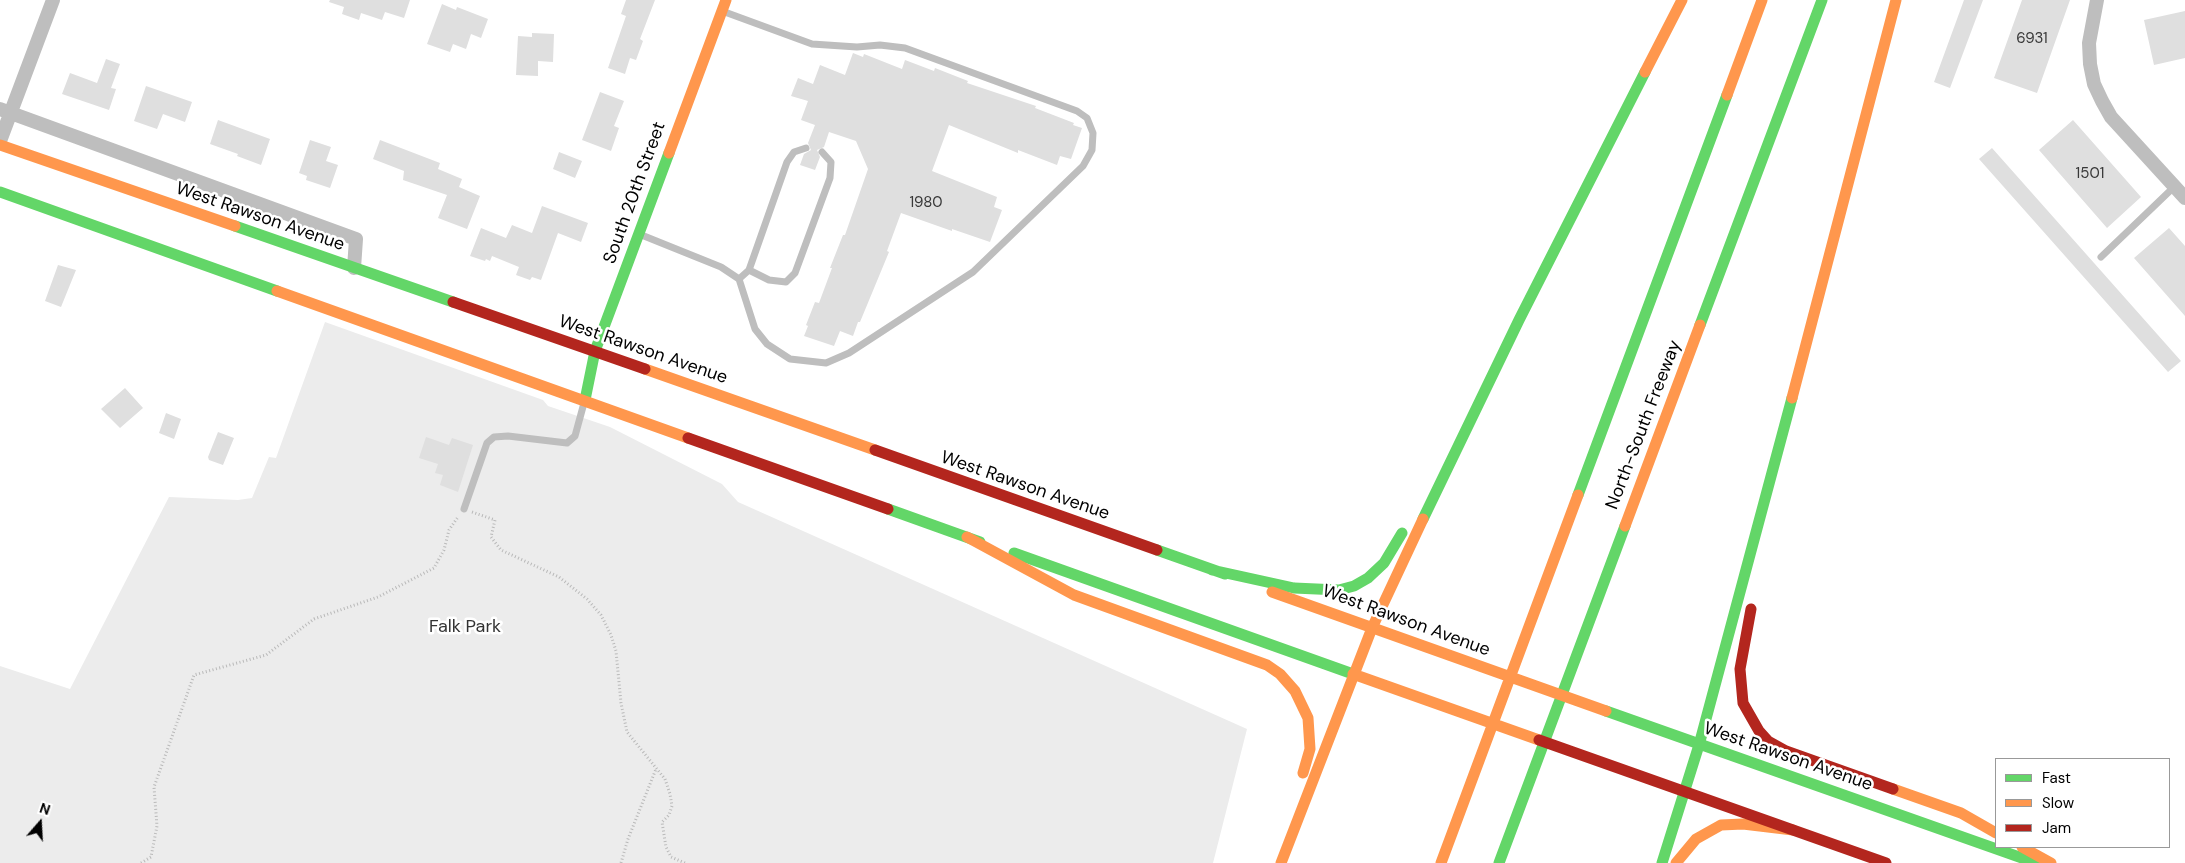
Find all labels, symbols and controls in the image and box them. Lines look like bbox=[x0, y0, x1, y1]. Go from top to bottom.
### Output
house number: 6931 bbox=[2016, 30, 2048, 48]
street label: South 20th Street bbox=[599, 119, 671, 267]
house number: 1501 bbox=[2076, 165, 2104, 183]
street label: West Rawson Avenue bbox=[173, 178, 347, 256]
house number: 1980 bbox=[909, 194, 943, 212]
street label: West Rawson Avenue bbox=[556, 311, 730, 389]
street label: North-South Freeway bbox=[1602, 337, 1686, 513]
street label: West Rawson Avenue bbox=[938, 447, 1112, 525]
street label: West Rawson Avenue bbox=[1319, 581, 1493, 661]
park label: Falk Park bbox=[429, 616, 501, 638]
street label: West Rawson Avenue bbox=[1701, 718, 1875, 796]
legend bbox=[1995, 758, 2170, 848]
text: Fast bbox=[2042, 768, 2071, 788]
text: Slow bbox=[2042, 793, 2074, 813]
north arrow bbox=[15, 798, 65, 848]
text: N bbox=[37, 799, 53, 819]
text: Jam bbox=[2042, 818, 2071, 838]

